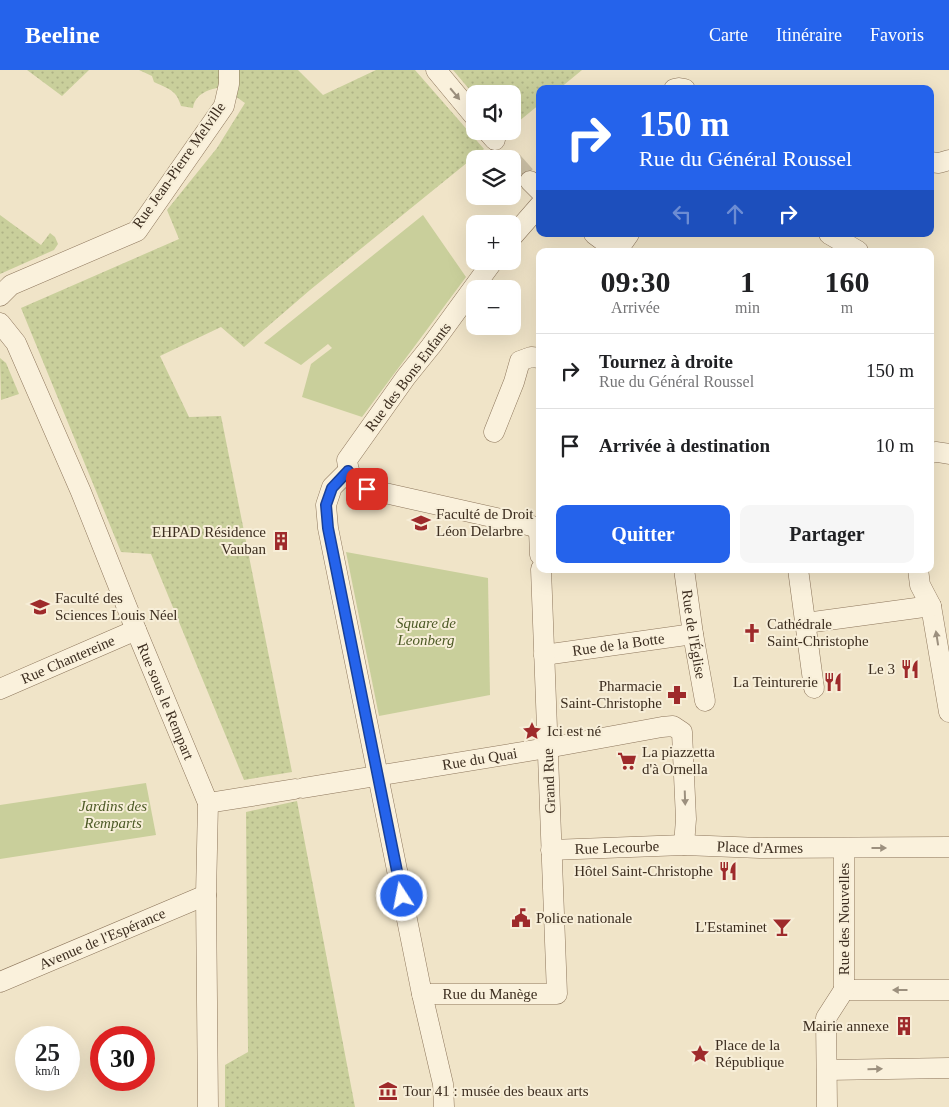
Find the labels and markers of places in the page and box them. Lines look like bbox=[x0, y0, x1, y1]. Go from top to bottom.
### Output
pin bbox=[346, 468, 388, 510]
place label: Faculté de Droit Léon Delarbre bbox=[436, 506, 534, 539]
school or university icon: Faculté de Droit Léon Delarbre bbox=[410, 512, 432, 534]
place label: EHPAD Résidence Vauban bbox=[152, 524, 266, 557]
building icon: EHPAD Résidence Vauban bbox=[270, 530, 292, 552]
place label: Faculté des Sciences Louis Néel bbox=[55, 590, 177, 623]
school or university icon: Faculté des Sciences Louis Néel bbox=[29, 596, 51, 618]
place label: Cathédrale Saint-Christophe bbox=[767, 616, 869, 649]
church icon: Cathédrale Saint-Christophe bbox=[741, 622, 763, 644]
restaurant icon: Le 3 bbox=[899, 658, 921, 680]
place label: Le 3 bbox=[868, 661, 895, 677]
restaurant icon: La Teinturerie bbox=[822, 671, 844, 693]
place label: La Teinturerie bbox=[733, 674, 818, 690]
place label: Pharmacie Saint-Christophe bbox=[560, 678, 662, 711]
pharmacy icon: Pharmacie Saint-Christophe bbox=[666, 684, 688, 706]
place icon: Ici est né bbox=[521, 720, 543, 742]
place label: Ici est né bbox=[547, 723, 601, 739]
place label: La piazzetta d'à Ornella bbox=[642, 744, 715, 777]
supermarket icon: La piazzetta d'à Ornella bbox=[616, 750, 638, 772]
restaurant icon: Hôtel Saint-Christophe bbox=[717, 860, 739, 882]
place label: Hôtel Saint-Christophe bbox=[574, 863, 713, 879]
public building icon: Police nationale bbox=[510, 907, 532, 929]
place label: Police nationale bbox=[536, 910, 633, 926]
bar icon: L'Estaminet bbox=[771, 916, 793, 938]
place label: L'Estaminet bbox=[695, 919, 768, 935]
building icon: Mairie annexe bbox=[893, 1015, 915, 1037]
place label: Mairie annexe bbox=[803, 1018, 889, 1034]
place label: Place de la République bbox=[715, 1037, 784, 1070]
place icon: Place de la République bbox=[689, 1043, 711, 1065]
museum icon: Tour 41 : musée des beaux arts bbox=[377, 1080, 399, 1102]
place label: Tour 41 : musée des beaux arts bbox=[403, 1083, 589, 1099]

